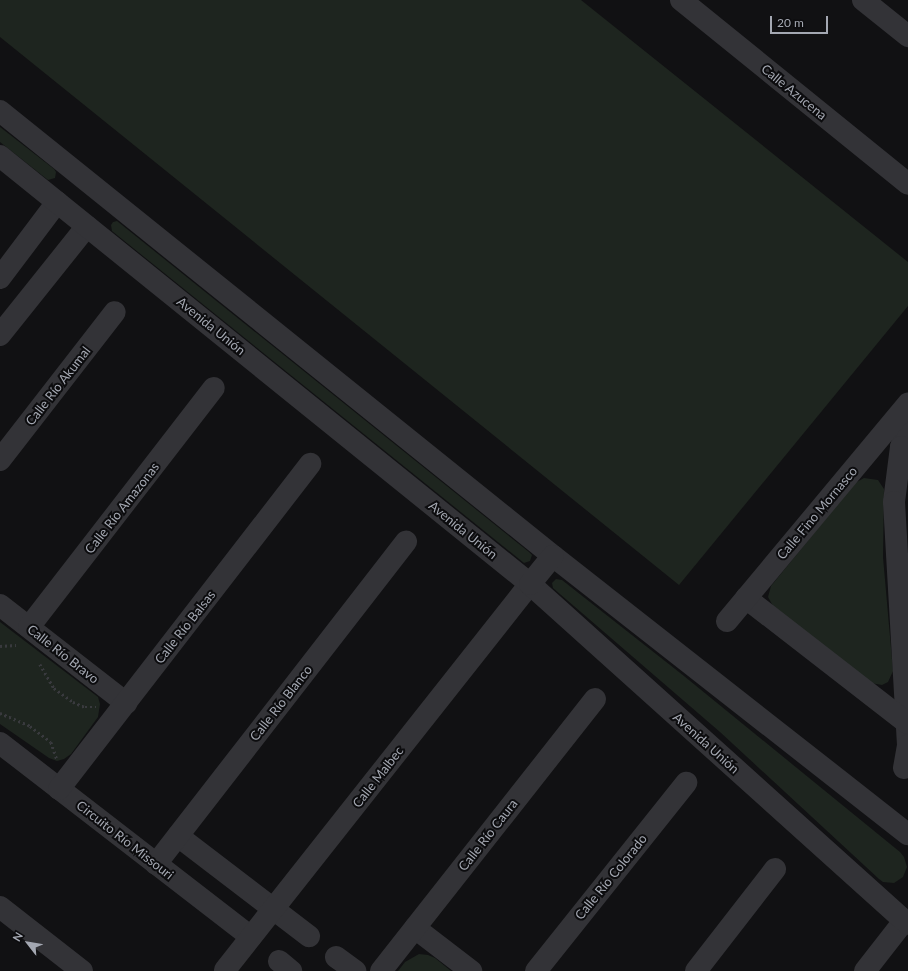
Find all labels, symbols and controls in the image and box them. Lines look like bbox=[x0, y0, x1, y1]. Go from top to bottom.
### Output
scale bar bbox=[772, 8, 830, 34]
text: 20 m bbox=[777, 15, 804, 30]
street label: Calle Azucena bbox=[758, 61, 830, 123]
street label: Avenida Unión bbox=[174, 294, 248, 358]
street label: Calle Río Akumal bbox=[22, 343, 94, 429]
street label: Calle Río Amazonas bbox=[81, 459, 163, 557]
street label: Calle Fino Mornasco bbox=[774, 463, 860, 563]
street label: Avenida Unión bbox=[426, 498, 500, 562]
street label: Calle Río Balsas bbox=[151, 587, 219, 667]
street label: Calle Río Bravo bbox=[24, 621, 102, 687]
street label: Calle Río Blanco bbox=[247, 662, 315, 744]
street label: Avenida Unión bbox=[670, 709, 742, 777]
street label: Calle Malbec bbox=[349, 743, 407, 811]
street label: Calle Río Caura bbox=[455, 796, 521, 874]
street label: Circuito Río Missouri bbox=[73, 797, 177, 883]
street label: Calle Río Colorado bbox=[572, 831, 650, 923]
north arrow bbox=[8, 923, 48, 963]
text: N bbox=[10, 930, 25, 944]

